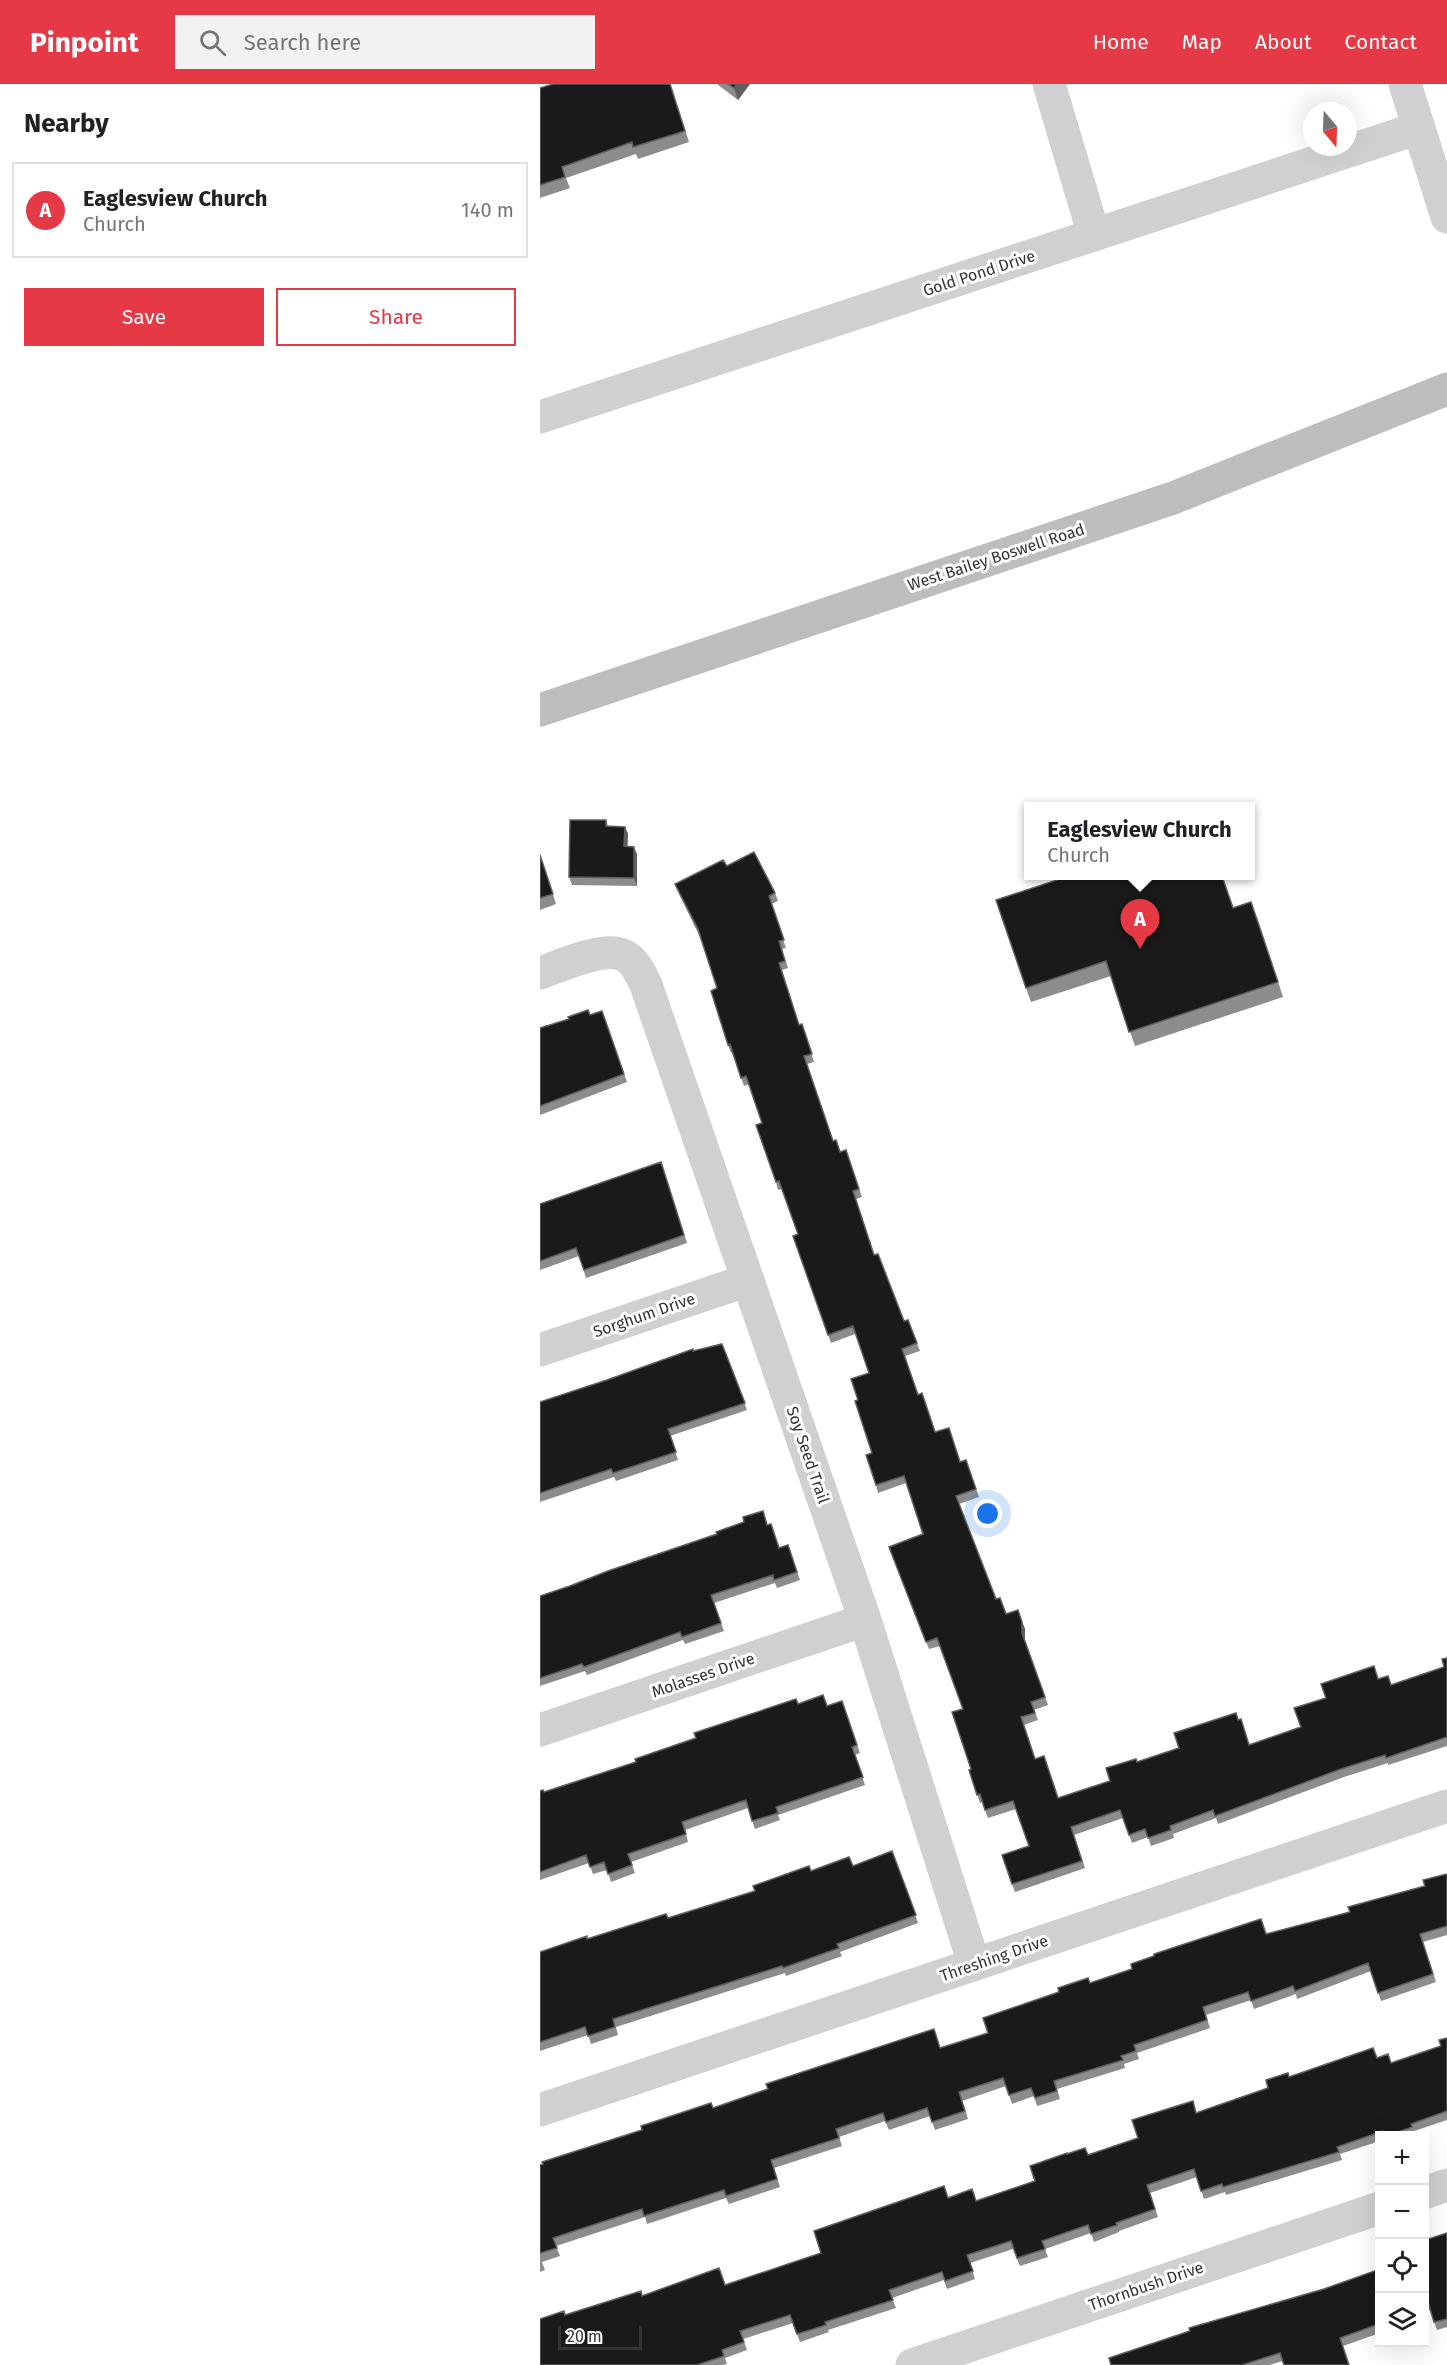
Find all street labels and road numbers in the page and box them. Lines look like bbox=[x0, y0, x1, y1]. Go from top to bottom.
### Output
street label: Gold Pond Drive bbox=[921, 246, 1037, 300]
street label: West Bailey Boswell Road bbox=[905, 519, 1087, 595]
street label: Sorghum Drive bbox=[591, 1289, 697, 1341]
street label: Soy Seed Trail bbox=[783, 1404, 834, 1506]
street label: Molasses Drive bbox=[649, 1648, 757, 1702]
street label: Threshing Drive bbox=[938, 1931, 1050, 1985]
street label: Thornbush Drive bbox=[1086, 2257, 1206, 2315]

